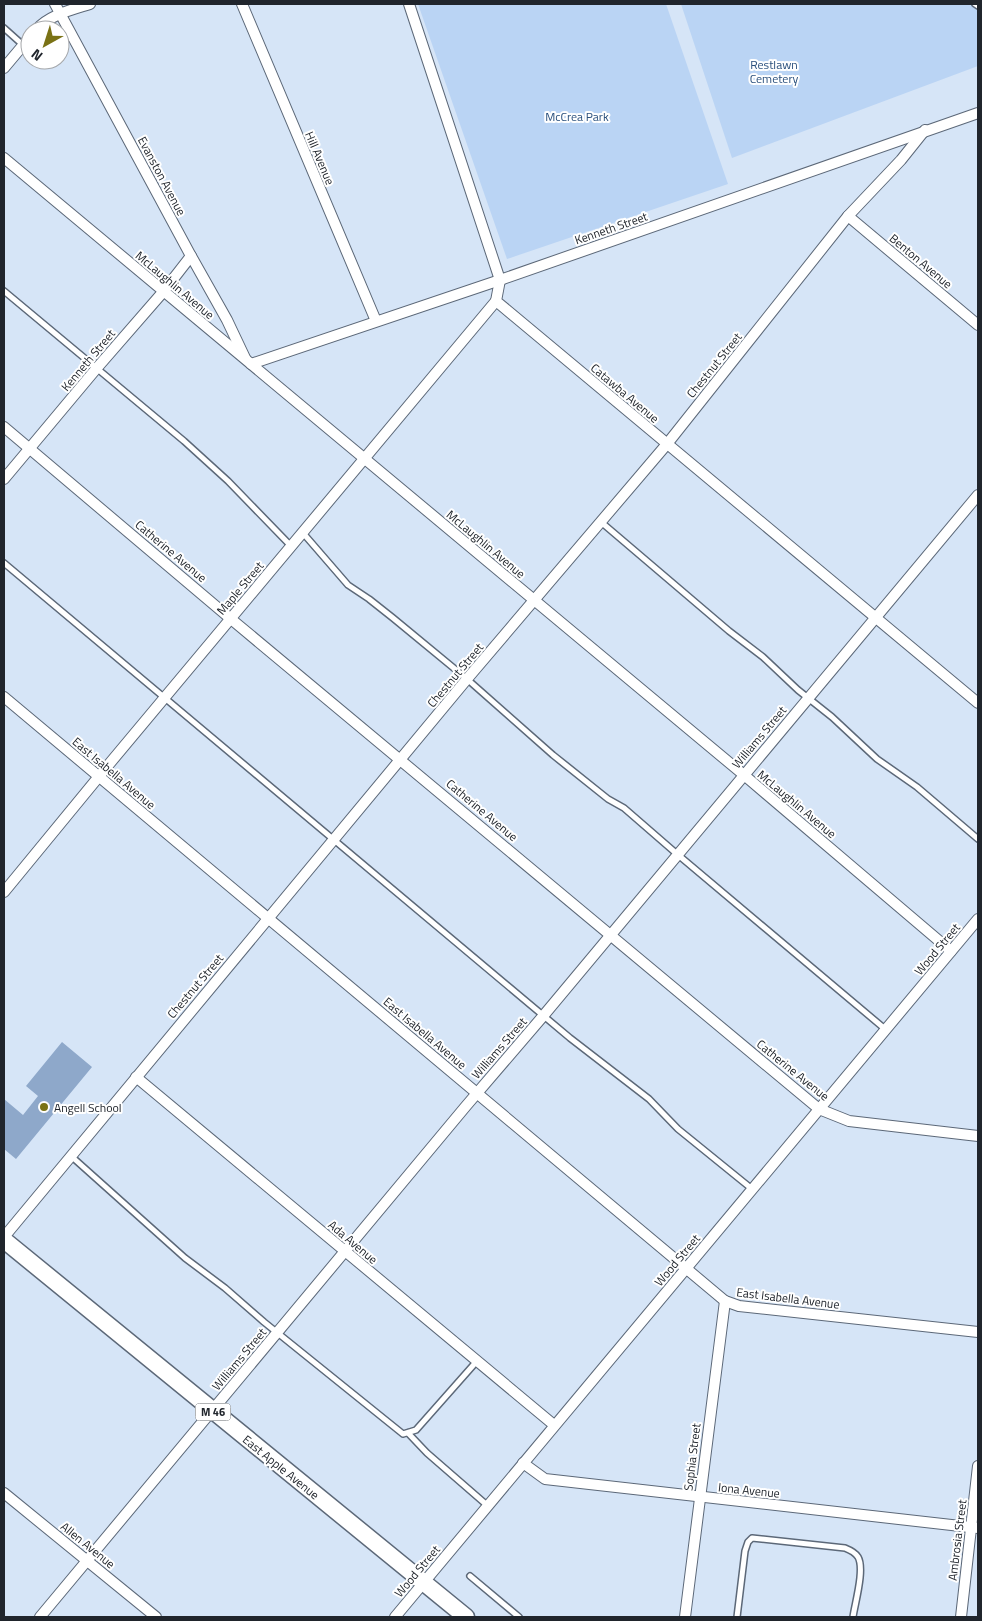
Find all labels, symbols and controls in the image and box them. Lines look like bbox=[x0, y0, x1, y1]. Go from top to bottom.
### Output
north arrow bbox=[20, 20, 70, 70]
text: N bbox=[26, 44, 47, 67]
park label: Restlawn Cemetery bbox=[750, 55, 799, 88]
park label: McCrea Park bbox=[545, 107, 609, 126]
street label: Hill Avenue bbox=[300, 128, 340, 188]
street label: Evanston Avenue bbox=[133, 133, 191, 219]
street label: Kenneth Street bbox=[572, 206, 651, 249]
street label: Benton Avenue bbox=[885, 229, 957, 293]
street label: McLaughlin Avenue bbox=[131, 246, 219, 324]
street label: Kenneth Street bbox=[56, 324, 120, 395]
street label: Chestnut Street bbox=[682, 328, 747, 402]
street label: Catawba Avenue bbox=[587, 359, 663, 427]
street label: McLaughlin Avenue bbox=[442, 505, 530, 583]
street label: Catherine Avenue bbox=[131, 515, 211, 587]
street label: Maple Street bbox=[212, 556, 269, 619]
street label: Chestnut Street bbox=[422, 638, 488, 712]
street label: Williams Street bbox=[727, 701, 791, 772]
street label: East Isabella Avenue bbox=[68, 732, 160, 814]
street label: McLaughlin Avenue bbox=[753, 765, 841, 843]
street label: Catherine Avenue bbox=[442, 774, 522, 846]
street label: Wood Street bbox=[909, 918, 965, 979]
street label: Chestnut Street bbox=[162, 949, 228, 1023]
street label: East Isabella Avenue bbox=[379, 992, 471, 1074]
street label: Williams Street bbox=[467, 1012, 532, 1083]
street label: Catherine Avenue bbox=[753, 1035, 833, 1105]
place label: Angell School bbox=[54, 1098, 122, 1117]
marker: Angell School bbox=[38, 1101, 50, 1113]
street label: Ada Avenue bbox=[324, 1216, 382, 1268]
street label: Wood Street bbox=[649, 1229, 705, 1290]
street label: East Isabella Avenue bbox=[735, 1282, 841, 1314]
street label: Williams Street bbox=[207, 1323, 271, 1394]
road number: M 46 bbox=[196, 1404, 230, 1420]
street label: Sophia Street bbox=[678, 1421, 706, 1492]
street label: East Apple Avenue bbox=[239, 1430, 323, 1504]
street label: Iona Avenue bbox=[717, 1477, 781, 1503]
street label: Ambrosia Street bbox=[943, 1498, 972, 1582]
street label: Allen Avenue bbox=[57, 1517, 119, 1573]
street label: Wood Street bbox=[389, 1540, 445, 1601]

